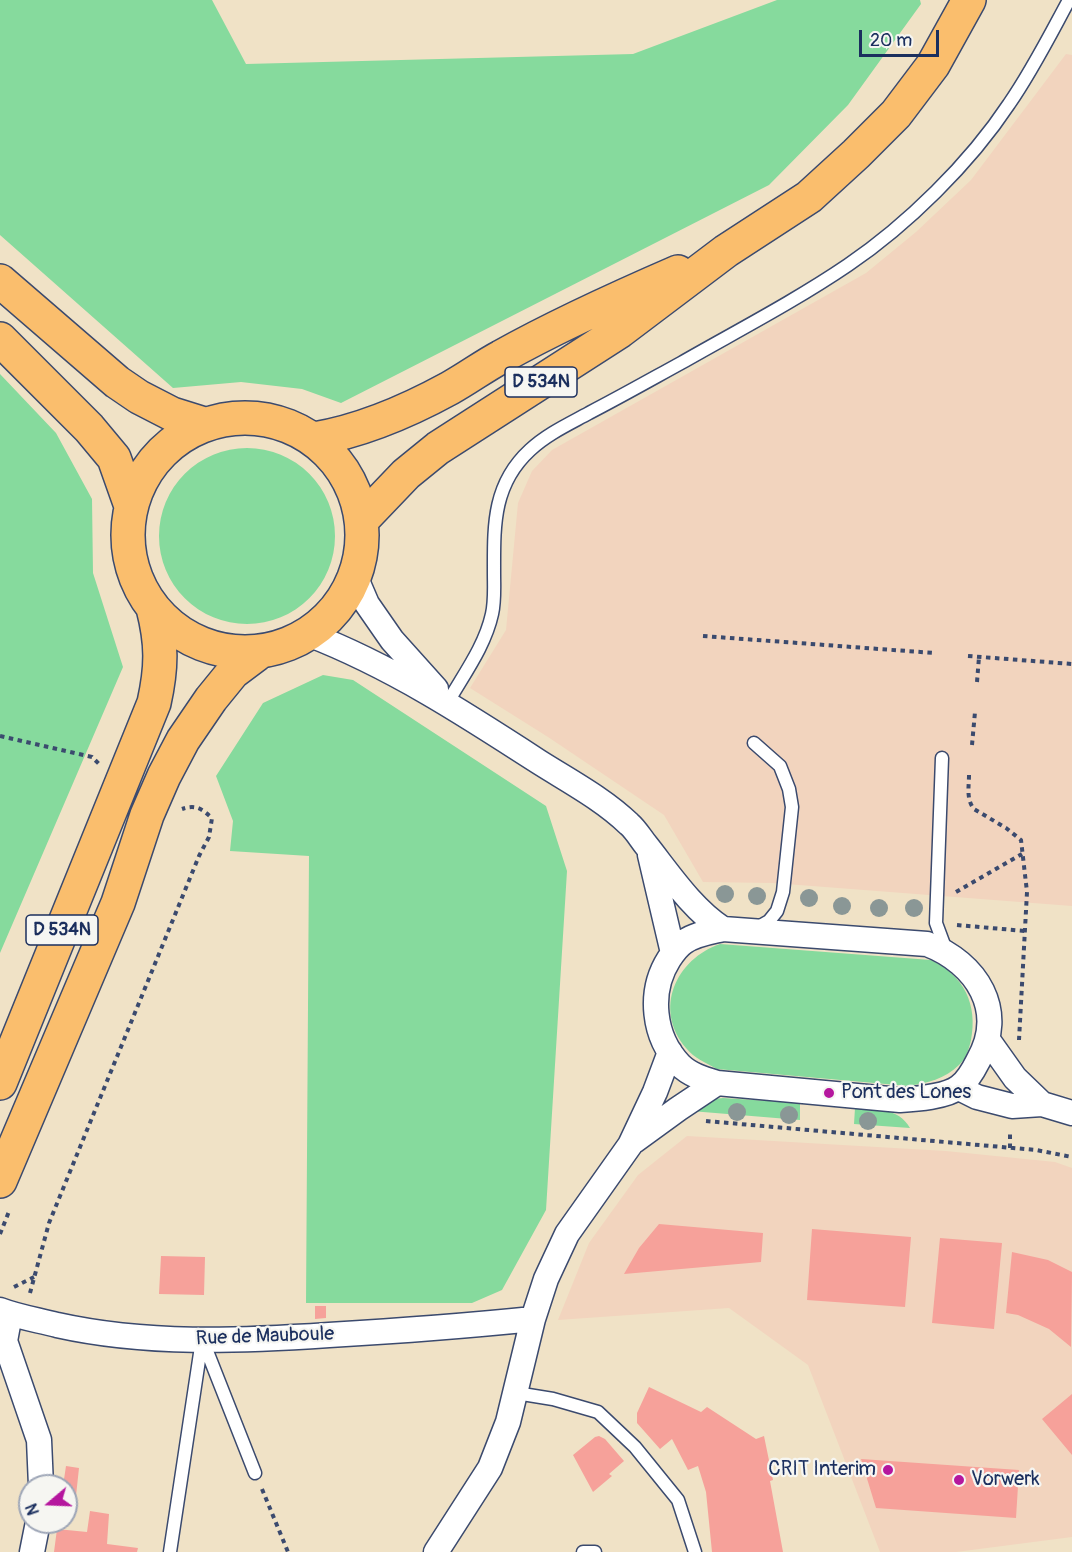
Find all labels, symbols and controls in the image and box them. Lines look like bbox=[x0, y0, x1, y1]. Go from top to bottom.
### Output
scale bar bbox=[862, 18, 942, 56]
text: 20 m bbox=[870, 29, 912, 52]
road number: D 534N bbox=[505, 367, 577, 397]
road number: D 534N bbox=[26, 915, 98, 945]
place label: Pont des Lones bbox=[841, 1081, 971, 1105]
marker: Pont des Lones bbox=[822, 1086, 836, 1100]
street label: Rue de Mauboule bbox=[195, 1323, 335, 1351]
place label: CRIT Interim bbox=[768, 1458, 876, 1482]
marker: CRIT Interim bbox=[881, 1463, 895, 1477]
place label: Vorwerk bbox=[971, 1468, 1040, 1492]
marker: Vorwerk bbox=[952, 1473, 966, 1487]
north arrow bbox=[18, 1474, 78, 1534]
text: N bbox=[22, 1501, 44, 1518]

